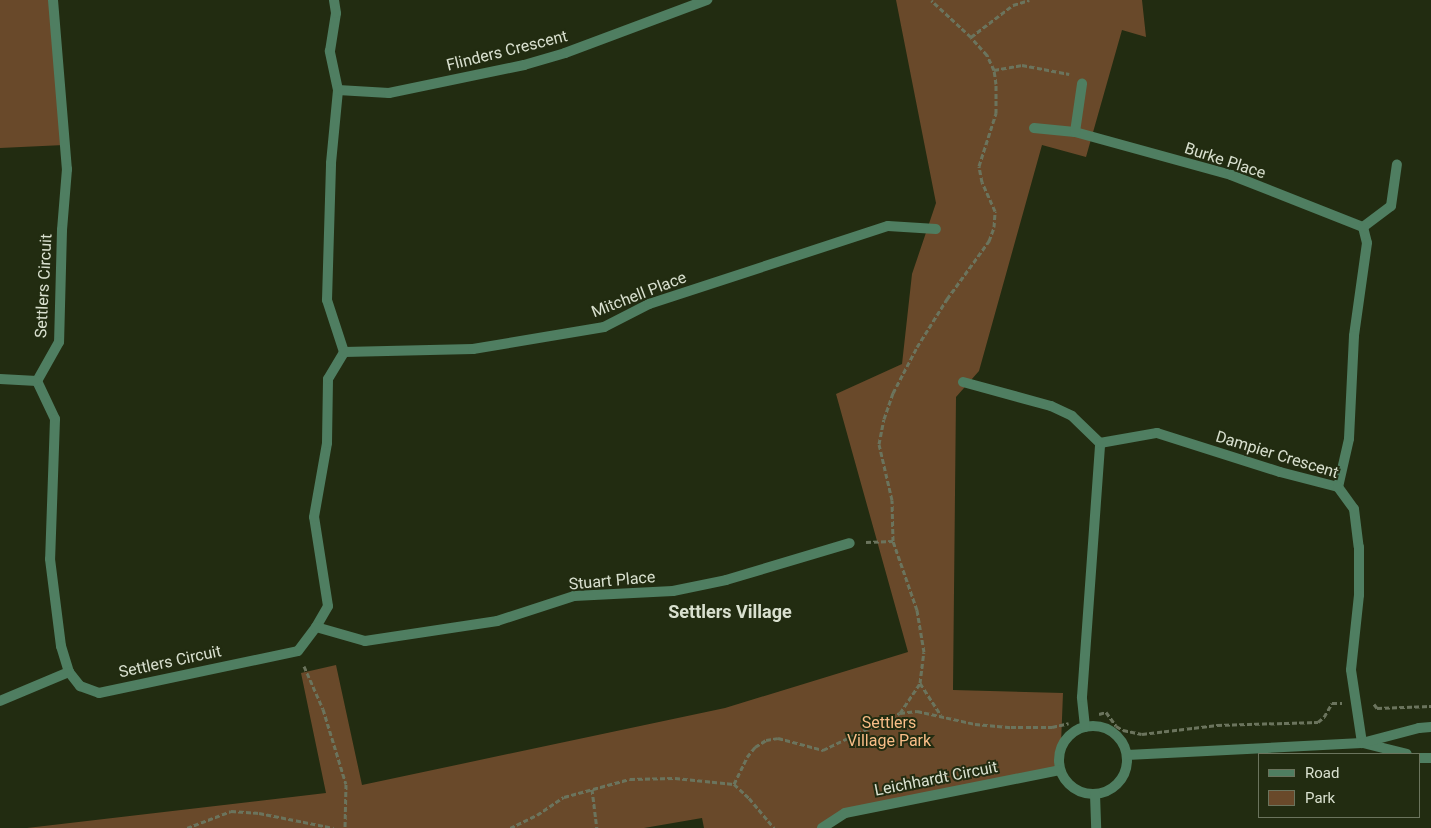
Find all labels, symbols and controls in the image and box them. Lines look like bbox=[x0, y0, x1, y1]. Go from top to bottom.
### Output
street label: Flinders Crescent bbox=[445, 27, 569, 75]
street label: Burke Place bbox=[1182, 139, 1268, 183]
street label: Settlers Circuit bbox=[32, 233, 56, 339]
street label: Mitchell Place bbox=[589, 268, 689, 322]
street label: Dampier Crescent bbox=[1213, 427, 1341, 483]
street label: Stuart Place bbox=[568, 568, 656, 594]
district label: Settlers Village bbox=[668, 601, 792, 623]
street label: Settlers Circuit bbox=[117, 642, 223, 682]
park label: Settlers Village Park bbox=[847, 713, 931, 751]
legend bbox=[1258, 753, 1421, 818]
street label: Leichhardt Circuit bbox=[873, 758, 999, 800]
text: Road bbox=[1305, 764, 1339, 782]
text: Park bbox=[1305, 789, 1335, 807]

